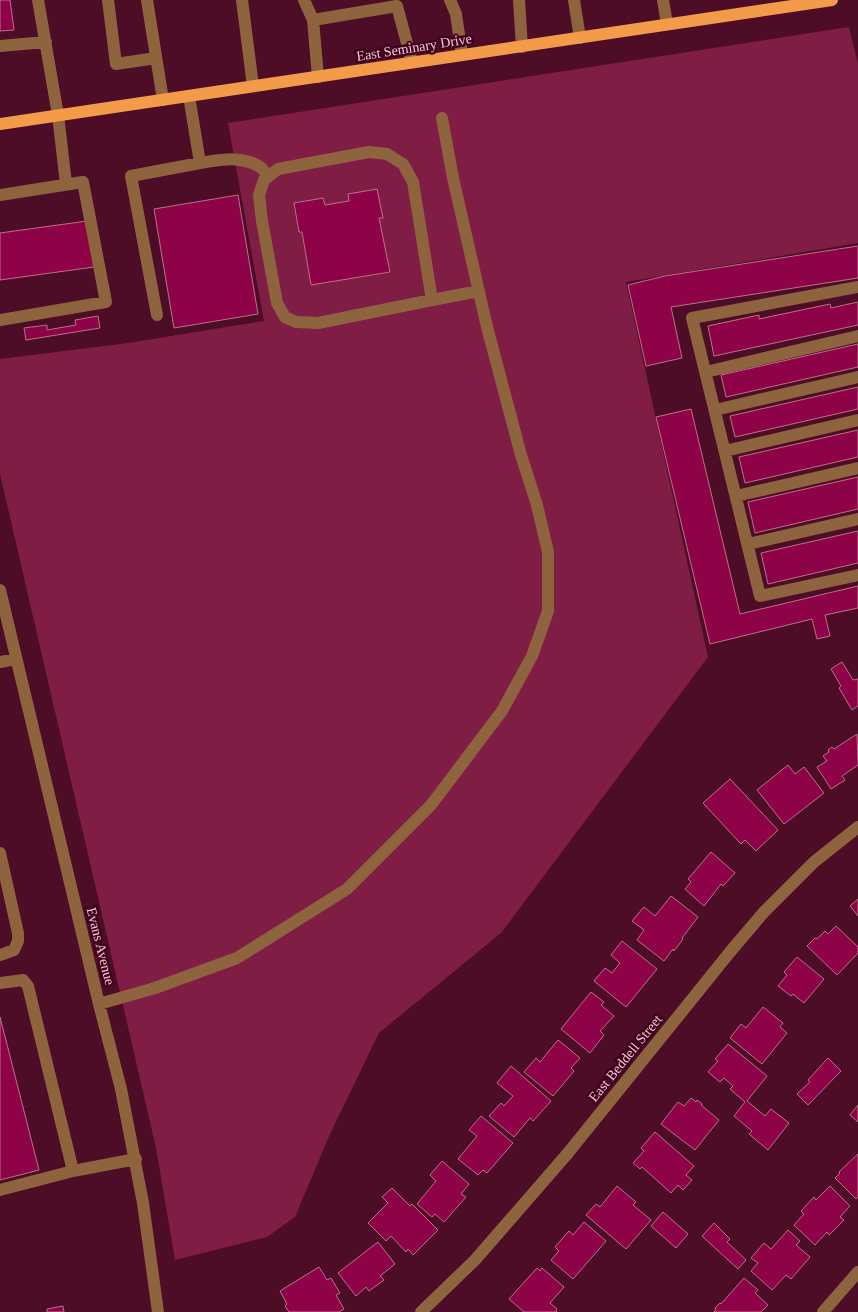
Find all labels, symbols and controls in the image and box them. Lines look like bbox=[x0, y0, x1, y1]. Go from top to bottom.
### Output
street label: East Seminary Drive bbox=[355, 31, 473, 64]
street label: Evans Avenue bbox=[84, 906, 117, 986]
street label: East Beddell Street bbox=[586, 1012, 665, 1105]

